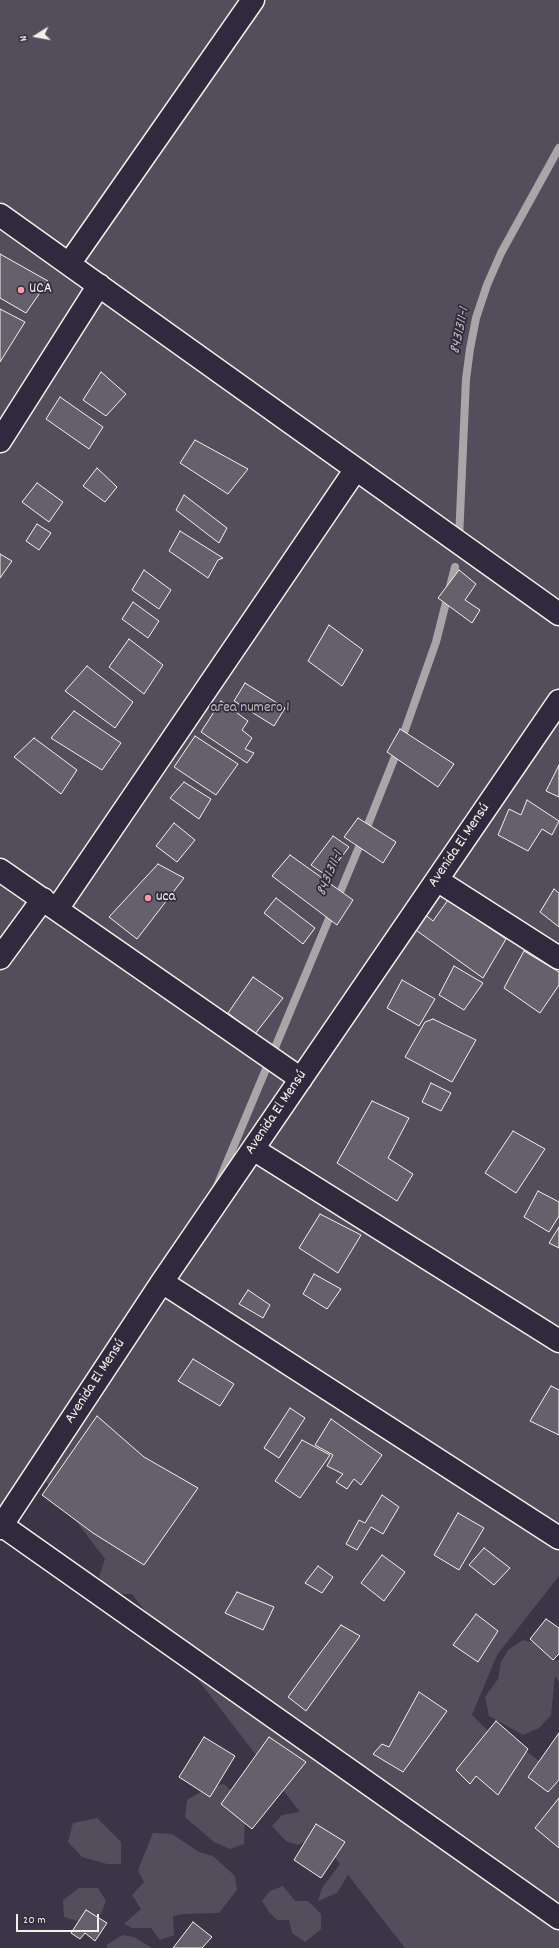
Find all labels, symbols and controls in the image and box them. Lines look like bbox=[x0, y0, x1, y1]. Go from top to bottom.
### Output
north arrow bbox=[16, 16, 56, 56]
text: N bbox=[16, 34, 33, 42]
place label: UCA bbox=[29, 281, 52, 299]
marker: UCA bbox=[16, 285, 26, 295]
water label: 8431311-1 bbox=[447, 306, 475, 356]
park label: area numero 1 bbox=[211, 700, 289, 718]
street label: Avenida El Mensú bbox=[425, 801, 495, 891]
water label: 8431311-1 bbox=[313, 849, 349, 899]
place label: uca bbox=[156, 889, 176, 907]
marker: uca bbox=[143, 893, 153, 903]
street label: Avenida El Mensú bbox=[242, 1068, 312, 1158]
street label: Avenida El Mensú bbox=[62, 1336, 130, 1428]
scale bar bbox=[18, 1906, 101, 1932]
text: 20 m bbox=[23, 1912, 46, 1929]

